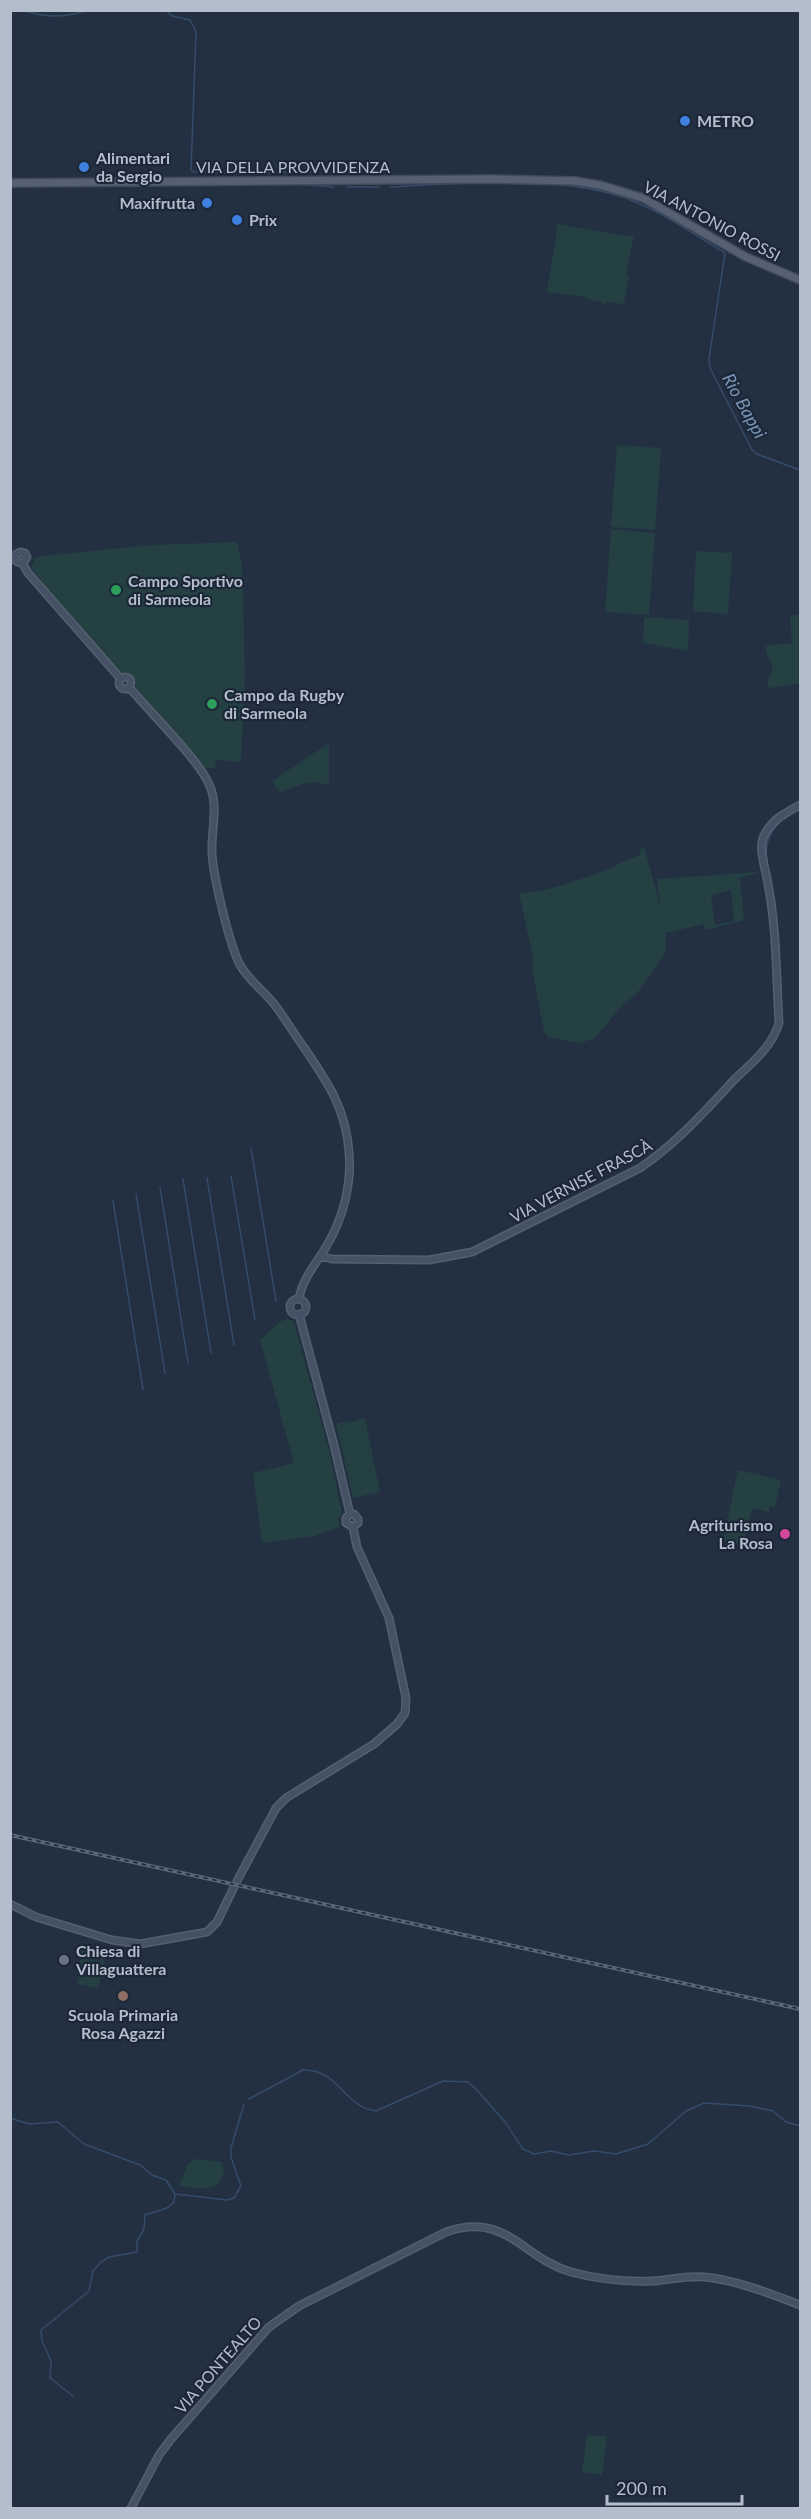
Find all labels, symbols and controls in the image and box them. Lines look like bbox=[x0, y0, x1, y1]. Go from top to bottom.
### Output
place label: METRO bbox=[697, 111, 754, 130]
marker: METRO bbox=[678, 114, 692, 128]
place label: Alimentari da Sergio bbox=[95, 148, 170, 185]
street label: VIA DELLA PROVVIDENZA bbox=[196, 157, 390, 176]
marker: Alimentari da Sergio bbox=[77, 160, 91, 174]
street label: VIA ANTONIO ROSSI bbox=[641, 176, 784, 265]
place label: Maxifrutta bbox=[119, 193, 195, 212]
marker: Maxifrutta bbox=[200, 196, 214, 210]
place label: Prix bbox=[249, 210, 278, 229]
marker: Prix bbox=[230, 213, 244, 227]
water label: Rio Bappi bbox=[718, 369, 772, 442]
place label: Campo Sportivo di Sarmeola bbox=[128, 571, 243, 608]
marker: Campo Sportivo di Sarmeola bbox=[109, 583, 123, 597]
place label: Campo da Rugby di Sarmeola bbox=[224, 685, 345, 722]
marker: Campo da Rugby di Sarmeola bbox=[205, 697, 219, 711]
street label: VIA VERNISE FRASCÀ bbox=[507, 1135, 655, 1226]
place label: Agriturismo La Rosa bbox=[688, 1515, 773, 1552]
marker: Agriturismo La Rosa bbox=[778, 1527, 792, 1541]
place label: Chiesa di Villaguattera bbox=[75, 1941, 166, 1978]
marker: Chiesa di Villaguattera bbox=[57, 1953, 71, 1967]
marker: Scuola Primaria Rosa Agazzi bbox=[116, 1989, 130, 2003]
place label: Scuola Primaria Rosa Agazzi bbox=[68, 2005, 178, 2042]
street label: VIA PONTEALTO bbox=[170, 2312, 265, 2417]
scale bar bbox=[607, 2468, 742, 2506]
text: 200 m bbox=[616, 2477, 667, 2499]

